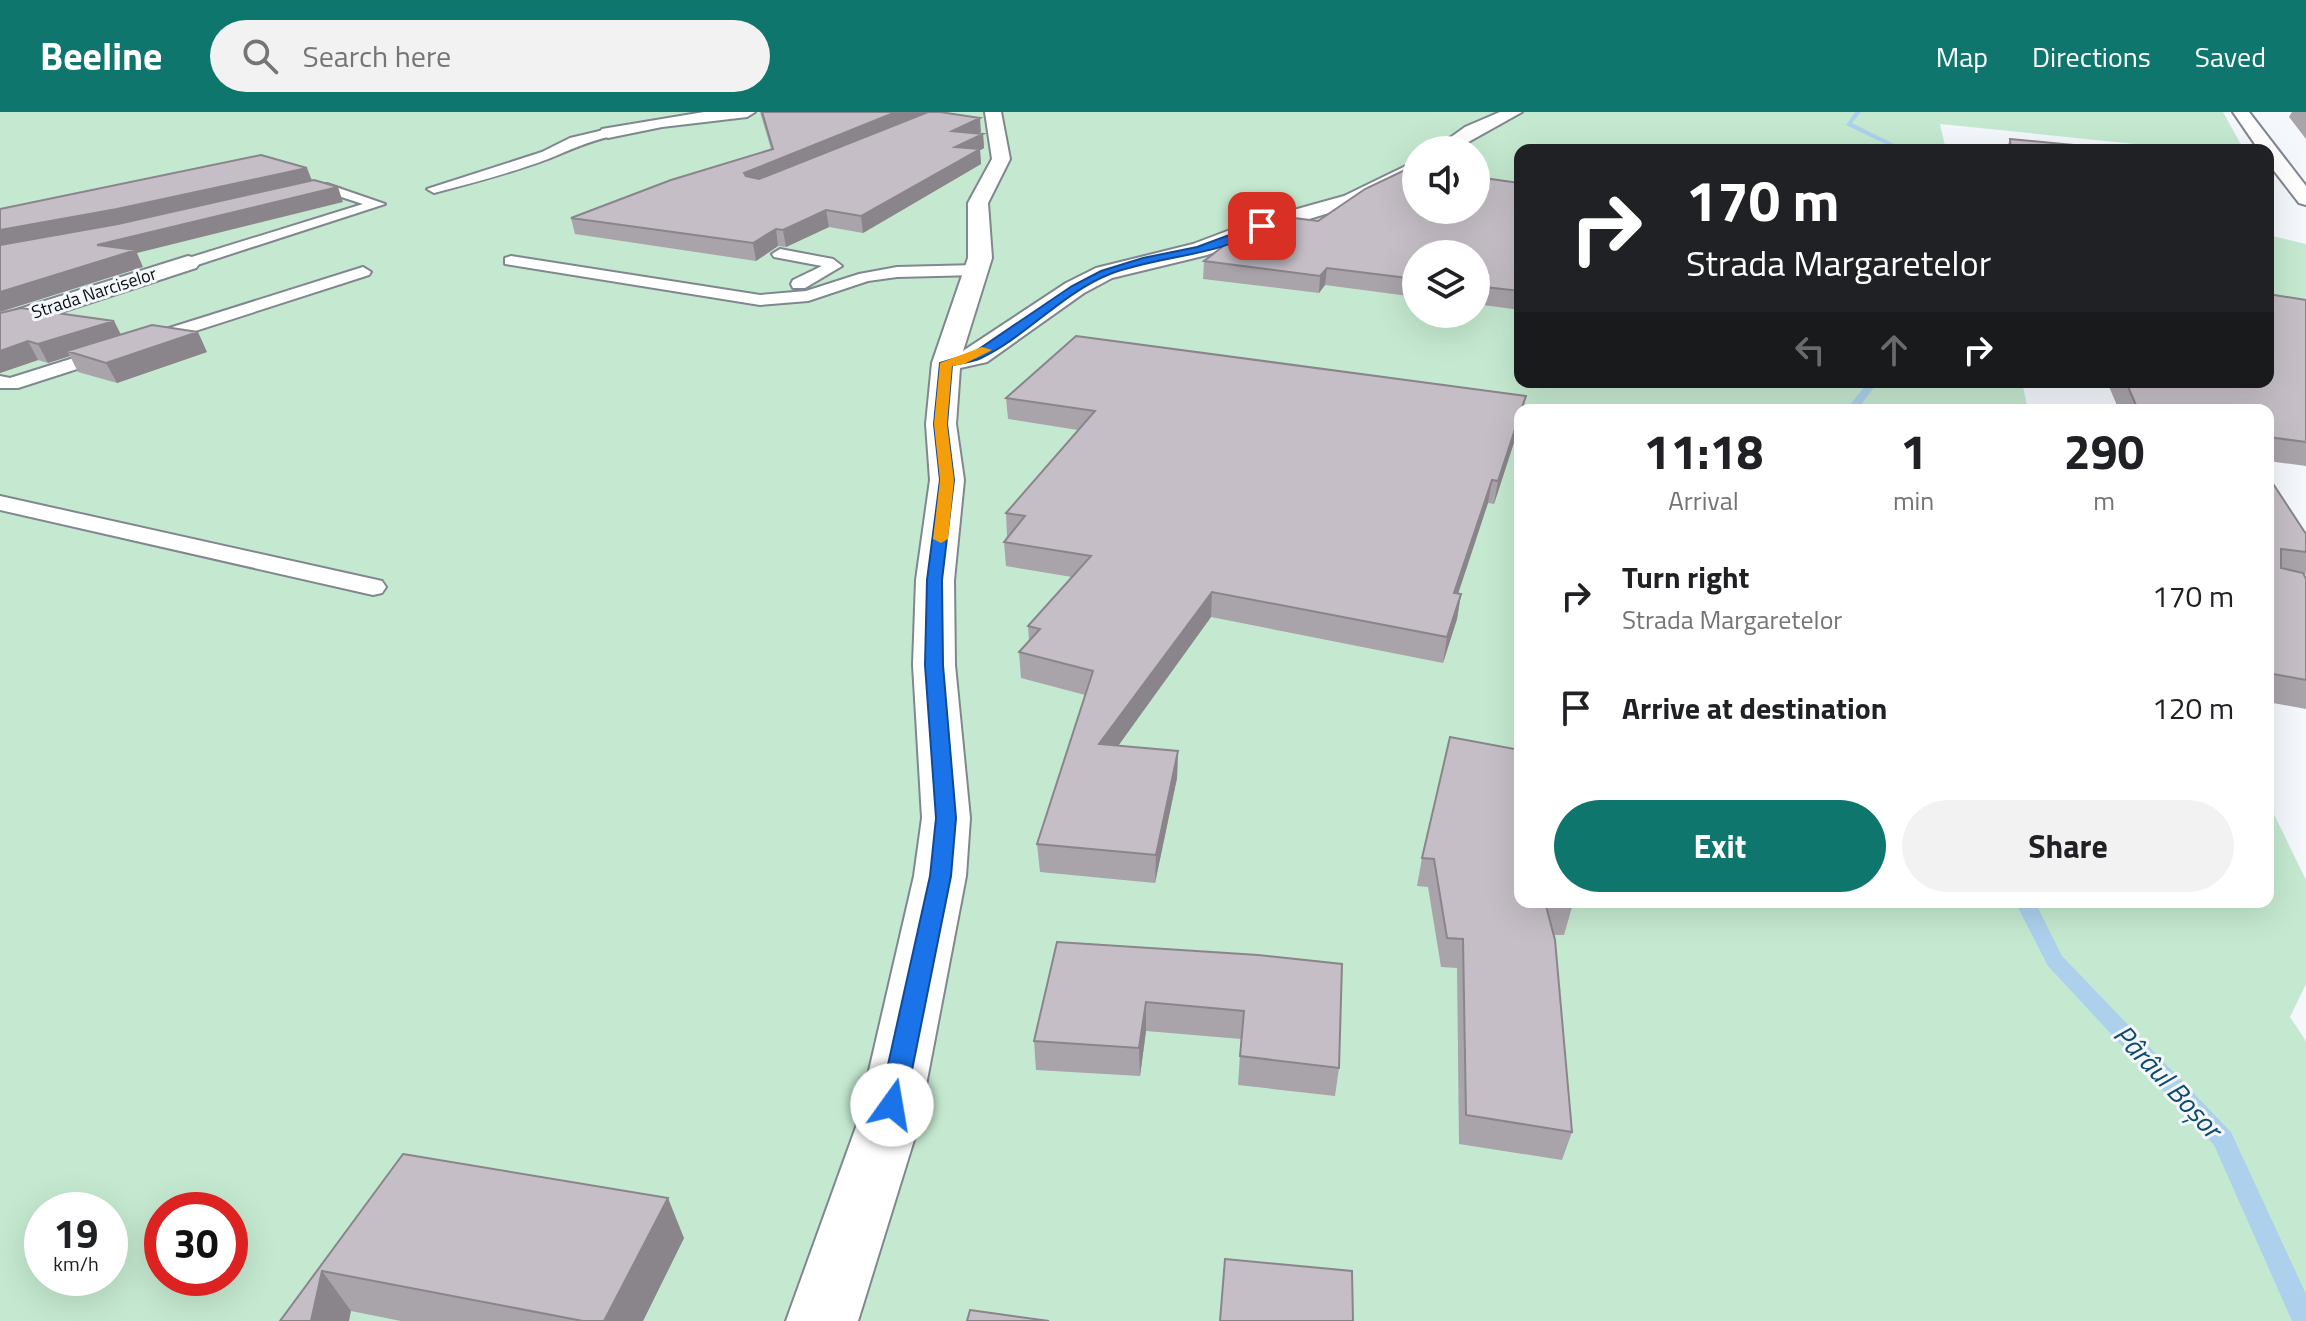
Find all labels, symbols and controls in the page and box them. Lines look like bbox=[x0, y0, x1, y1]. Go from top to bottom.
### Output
search box bbox=[210, 20, 770, 92]
text: Beeline bbox=[40, 27, 162, 85]
text: Search here bbox=[302, 33, 451, 79]
icon: search bbox=[238, 34, 282, 78]
text: Map bbox=[1936, 35, 1988, 78]
text: Directions bbox=[2032, 35, 2151, 78]
text: Saved bbox=[2195, 35, 2266, 78]
map controls bbox=[1402, 136, 1490, 328]
button: sound bbox=[1402, 136, 1490, 224]
text: 170 m bbox=[1686, 158, 1839, 243]
icon: right bbox=[1554, 176, 1658, 280]
pin bbox=[1228, 192, 1296, 260]
icon: arrive bbox=[1240, 204, 1284, 248]
text: Strada Margaretelor bbox=[1686, 235, 1991, 290]
button: layers bbox=[1402, 240, 1490, 328]
street label: Strada Narciselor bbox=[28, 260, 160, 325]
icon: left bbox=[1788, 328, 1832, 372]
icon: ahead bbox=[1872, 328, 1916, 372]
icon: right bbox=[1956, 328, 2000, 372]
text: 11:18 bbox=[1644, 415, 1763, 488]
text: 1 bbox=[1900, 415, 1927, 488]
text: 290 bbox=[2064, 415, 2144, 488]
text: Arrival bbox=[1668, 481, 1739, 520]
text: min bbox=[1893, 481, 1934, 520]
text: m bbox=[2093, 481, 2115, 520]
text: Turn right bbox=[1622, 554, 1750, 600]
text: 170 m bbox=[2152, 573, 2234, 619]
icon: right bbox=[1554, 574, 1598, 618]
text: Strada Margaretelor bbox=[1622, 600, 1842, 639]
text: Arrive at destination bbox=[1622, 685, 1887, 731]
text: 120 m bbox=[2152, 685, 2234, 731]
icon: arrive bbox=[1554, 686, 1598, 730]
button: Exit bbox=[1554, 800, 1886, 892]
button: Share bbox=[1902, 800, 2234, 892]
water label: Pârâul Boșor bbox=[2104, 1014, 2235, 1150]
position arrow bbox=[850, 1063, 934, 1147]
speed limit sign: 30 bbox=[144, 1192, 248, 1296]
text: 19 bbox=[54, 1203, 98, 1264]
text: km/h bbox=[53, 1248, 99, 1279]

